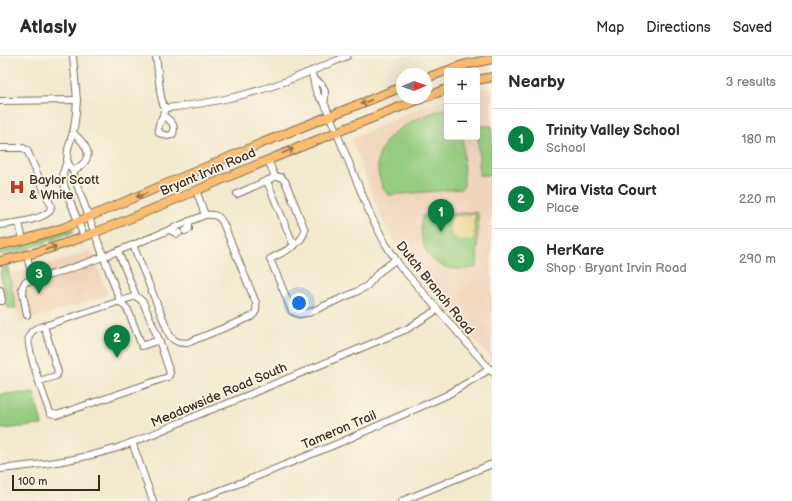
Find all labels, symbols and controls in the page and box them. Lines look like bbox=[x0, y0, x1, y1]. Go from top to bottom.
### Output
text: Atlasly bbox=[20, 16, 77, 39]
text: Map bbox=[596, 19, 624, 36]
text: Directions bbox=[646, 19, 711, 36]
text: Saved bbox=[733, 19, 772, 36]
north arrow bbox=[396, 68, 432, 104]
map controls bbox=[444, 68, 480, 140]
button: + bbox=[444, 68, 480, 104]
text: Nearby bbox=[508, 72, 565, 92]
text: 3 results bbox=[725, 74, 776, 90]
one-way arrow bbox=[360, 98, 372, 106]
button: − bbox=[444, 104, 480, 140]
text: Trinity Valley School bbox=[546, 121, 680, 140]
text: 1 bbox=[518, 131, 524, 147]
text: 180 m bbox=[741, 131, 776, 147]
text: School bbox=[546, 140, 586, 156]
street label: Bryant Irvin Road bbox=[158, 145, 258, 199]
one-way arrow bbox=[282, 147, 294, 155]
place label: Baylor Scott & White bbox=[29, 172, 99, 203]
hospital icon: Baylor Scott & White bbox=[8, 178, 26, 196]
text: Mira Vista Court bbox=[546, 181, 657, 200]
text: 2 bbox=[517, 191, 525, 207]
text: 220 m bbox=[739, 191, 776, 207]
one-way arrow bbox=[137, 192, 149, 199]
pin: 1 bbox=[428, 199, 454, 232]
text: Place bbox=[546, 200, 579, 216]
street label: Dutch Branch Road bbox=[393, 238, 477, 338]
text: HerKare bbox=[546, 241, 604, 260]
one-way arrow bbox=[45, 244, 57, 252]
text: 3 bbox=[517, 251, 525, 267]
text: 290 m bbox=[739, 251, 776, 267]
text: Shop · Bryant Irvin Road bbox=[546, 260, 687, 276]
pin: 3 bbox=[26, 261, 52, 294]
your location bbox=[289, 293, 309, 313]
pin: 2 bbox=[104, 325, 130, 358]
street label: Meadowside Road South bbox=[149, 359, 289, 431]
street label: Tameron Trail bbox=[299, 407, 379, 453]
scale bar bbox=[12, 473, 100, 492]
text: 100 m bbox=[18, 475, 47, 488]

